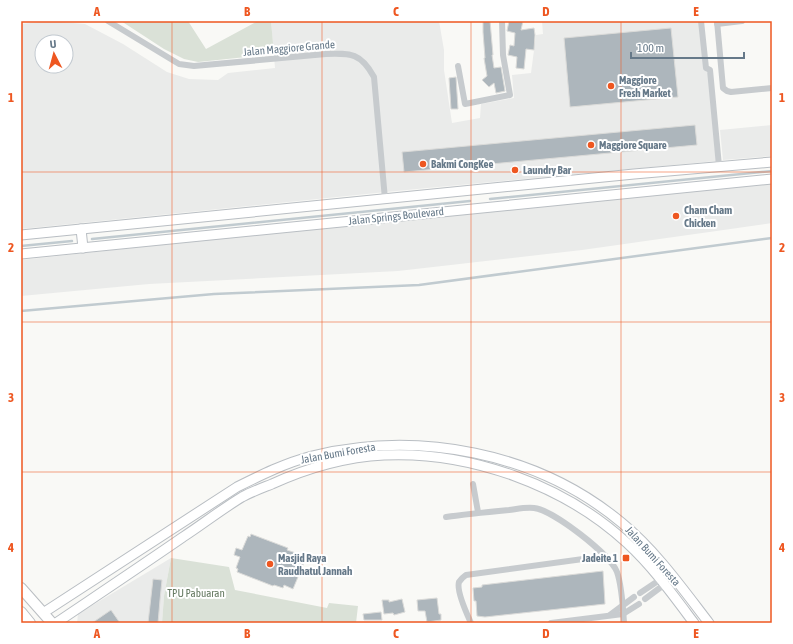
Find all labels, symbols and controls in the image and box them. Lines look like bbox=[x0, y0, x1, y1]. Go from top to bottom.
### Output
text: A bbox=[93, 4, 101, 19]
text: B bbox=[244, 4, 251, 19]
text: C bbox=[393, 4, 399, 19]
text: D bbox=[542, 4, 550, 19]
text: E bbox=[693, 4, 699, 19]
north arrow bbox=[34, 34, 74, 74]
scale bar bbox=[631, 34, 744, 60]
text: U bbox=[49, 38, 57, 50]
street label: Jalan Maggiore Grande bbox=[243, 38, 335, 58]
text: 100 m bbox=[637, 41, 664, 55]
place label: Maggiore Fresh Market bbox=[619, 74, 672, 99]
marker: Maggiore Fresh Market bbox=[606, 81, 616, 91]
text: 1 bbox=[8, 90, 14, 105]
text: 1 bbox=[779, 90, 785, 105]
place label: Maggiore Square bbox=[599, 139, 667, 151]
marker: Maggiore Square bbox=[586, 140, 596, 150]
place label: Bakmi CongKee bbox=[431, 158, 493, 170]
marker: Bakmi CongKee bbox=[418, 159, 428, 169]
place label: Laundry Bar bbox=[523, 164, 572, 176]
marker: Laundry Bar bbox=[510, 165, 520, 175]
place label: Cham Cham Chicken bbox=[684, 204, 732, 229]
street label: Jalan Springs Boulevard bbox=[348, 205, 444, 227]
marker: Cham Cham Chicken bbox=[671, 211, 681, 221]
text: 2 bbox=[8, 240, 14, 255]
text: 2 bbox=[779, 240, 785, 255]
text: 3 bbox=[8, 390, 14, 405]
text: 3 bbox=[779, 390, 785, 405]
street label: Jalan Bumi Foresta bbox=[300, 441, 376, 465]
street label: Jalan Bumi Foresta bbox=[623, 524, 683, 588]
text: 4 bbox=[7, 540, 14, 555]
text: 4 bbox=[778, 540, 785, 555]
place label: Masjid Raya Raudhatul Jannah bbox=[278, 552, 352, 577]
place label: Jadeite 1 bbox=[581, 552, 618, 564]
marker: Jadeite 1 bbox=[621, 553, 631, 563]
marker: Masjid Raya Raudhatul Jannah bbox=[265, 559, 275, 569]
park label: TPU Pabuaran bbox=[167, 587, 225, 599]
text: A bbox=[93, 626, 101, 641]
text: B bbox=[244, 626, 251, 641]
text: C bbox=[393, 626, 399, 641]
text: D bbox=[542, 626, 550, 641]
text: E bbox=[693, 626, 699, 641]

